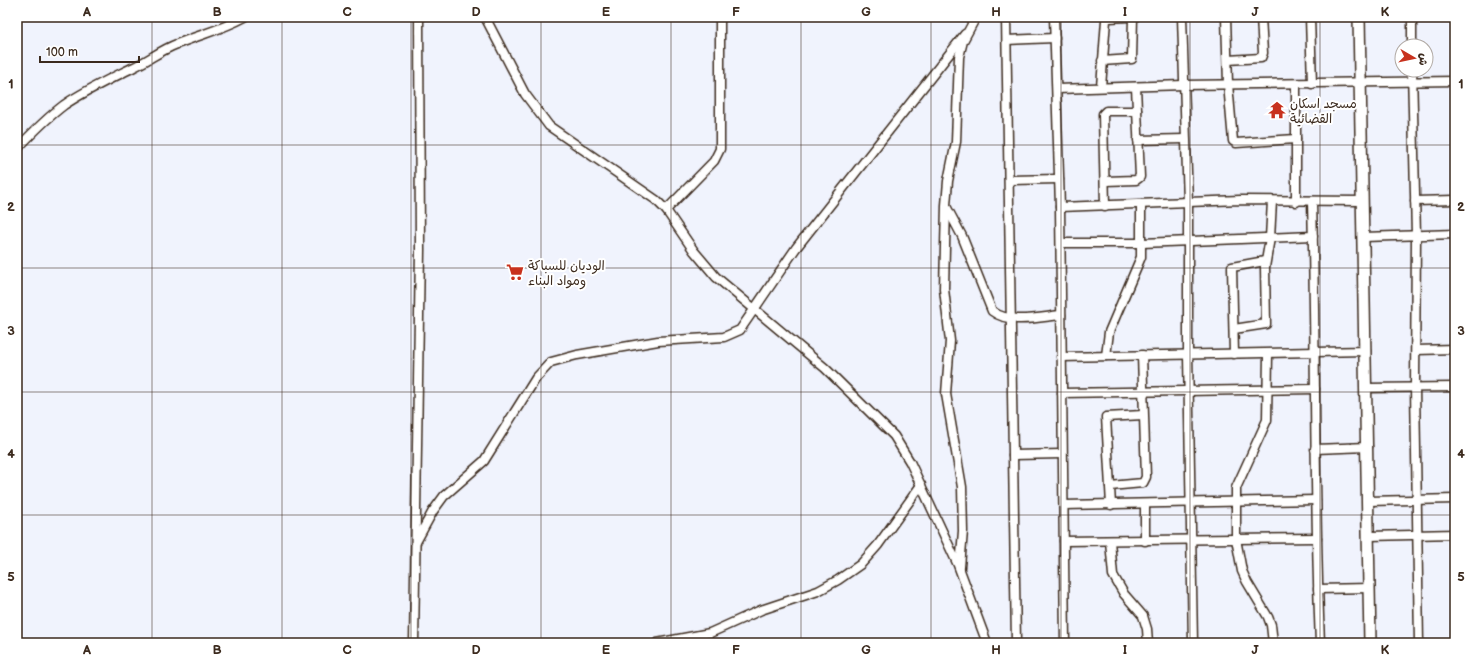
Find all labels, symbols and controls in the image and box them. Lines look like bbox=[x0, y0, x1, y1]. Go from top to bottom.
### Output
text: A bbox=[82, 4, 91, 20]
text: B bbox=[212, 4, 222, 20]
text: C bbox=[342, 4, 352, 20]
text: D bbox=[471, 4, 481, 20]
text: E bbox=[602, 4, 611, 20]
text: F bbox=[732, 4, 740, 20]
text: G bbox=[861, 4, 871, 20]
text: H bbox=[991, 4, 1001, 20]
text: I bbox=[1123, 4, 1127, 20]
text: J bbox=[1251, 4, 1259, 20]
text: K bbox=[1381, 4, 1390, 20]
scale bar bbox=[40, 38, 139, 64]
north arrow bbox=[1394, 38, 1434, 78]
text: 100 m bbox=[46, 45, 78, 60]
text: ش bbox=[1416, 52, 1431, 66]
text: 1 bbox=[8, 76, 14, 92]
text: 1 bbox=[1458, 76, 1464, 92]
place label: مسجد اسكان القضائية bbox=[1290, 96, 1357, 127]
temple icon: مسجد اسكان القضائية bbox=[1267, 100, 1287, 120]
text: 2 bbox=[7, 199, 15, 215]
text: 2 bbox=[1457, 199, 1465, 215]
place label: الوديان للسباكة ومواد البناء bbox=[528, 258, 605, 290]
supermarket icon: الوديان للسباكة ومواد البناء bbox=[505, 262, 525, 282]
text: 3 bbox=[7, 323, 15, 339]
text: 3 bbox=[1457, 323, 1465, 339]
text: 4 bbox=[7, 446, 15, 462]
text: 4 bbox=[1457, 446, 1465, 462]
text: 5 bbox=[7, 569, 15, 585]
text: 5 bbox=[1457, 569, 1465, 585]
text: A bbox=[82, 642, 91, 658]
text: B bbox=[212, 642, 222, 658]
text: C bbox=[342, 642, 352, 658]
text: D bbox=[471, 642, 481, 658]
text: E bbox=[602, 642, 611, 658]
text: F bbox=[732, 642, 740, 658]
text: G bbox=[861, 642, 871, 658]
text: H bbox=[991, 642, 1001, 658]
text: I bbox=[1123, 642, 1127, 658]
text: J bbox=[1251, 642, 1259, 658]
text: K bbox=[1381, 642, 1390, 658]

